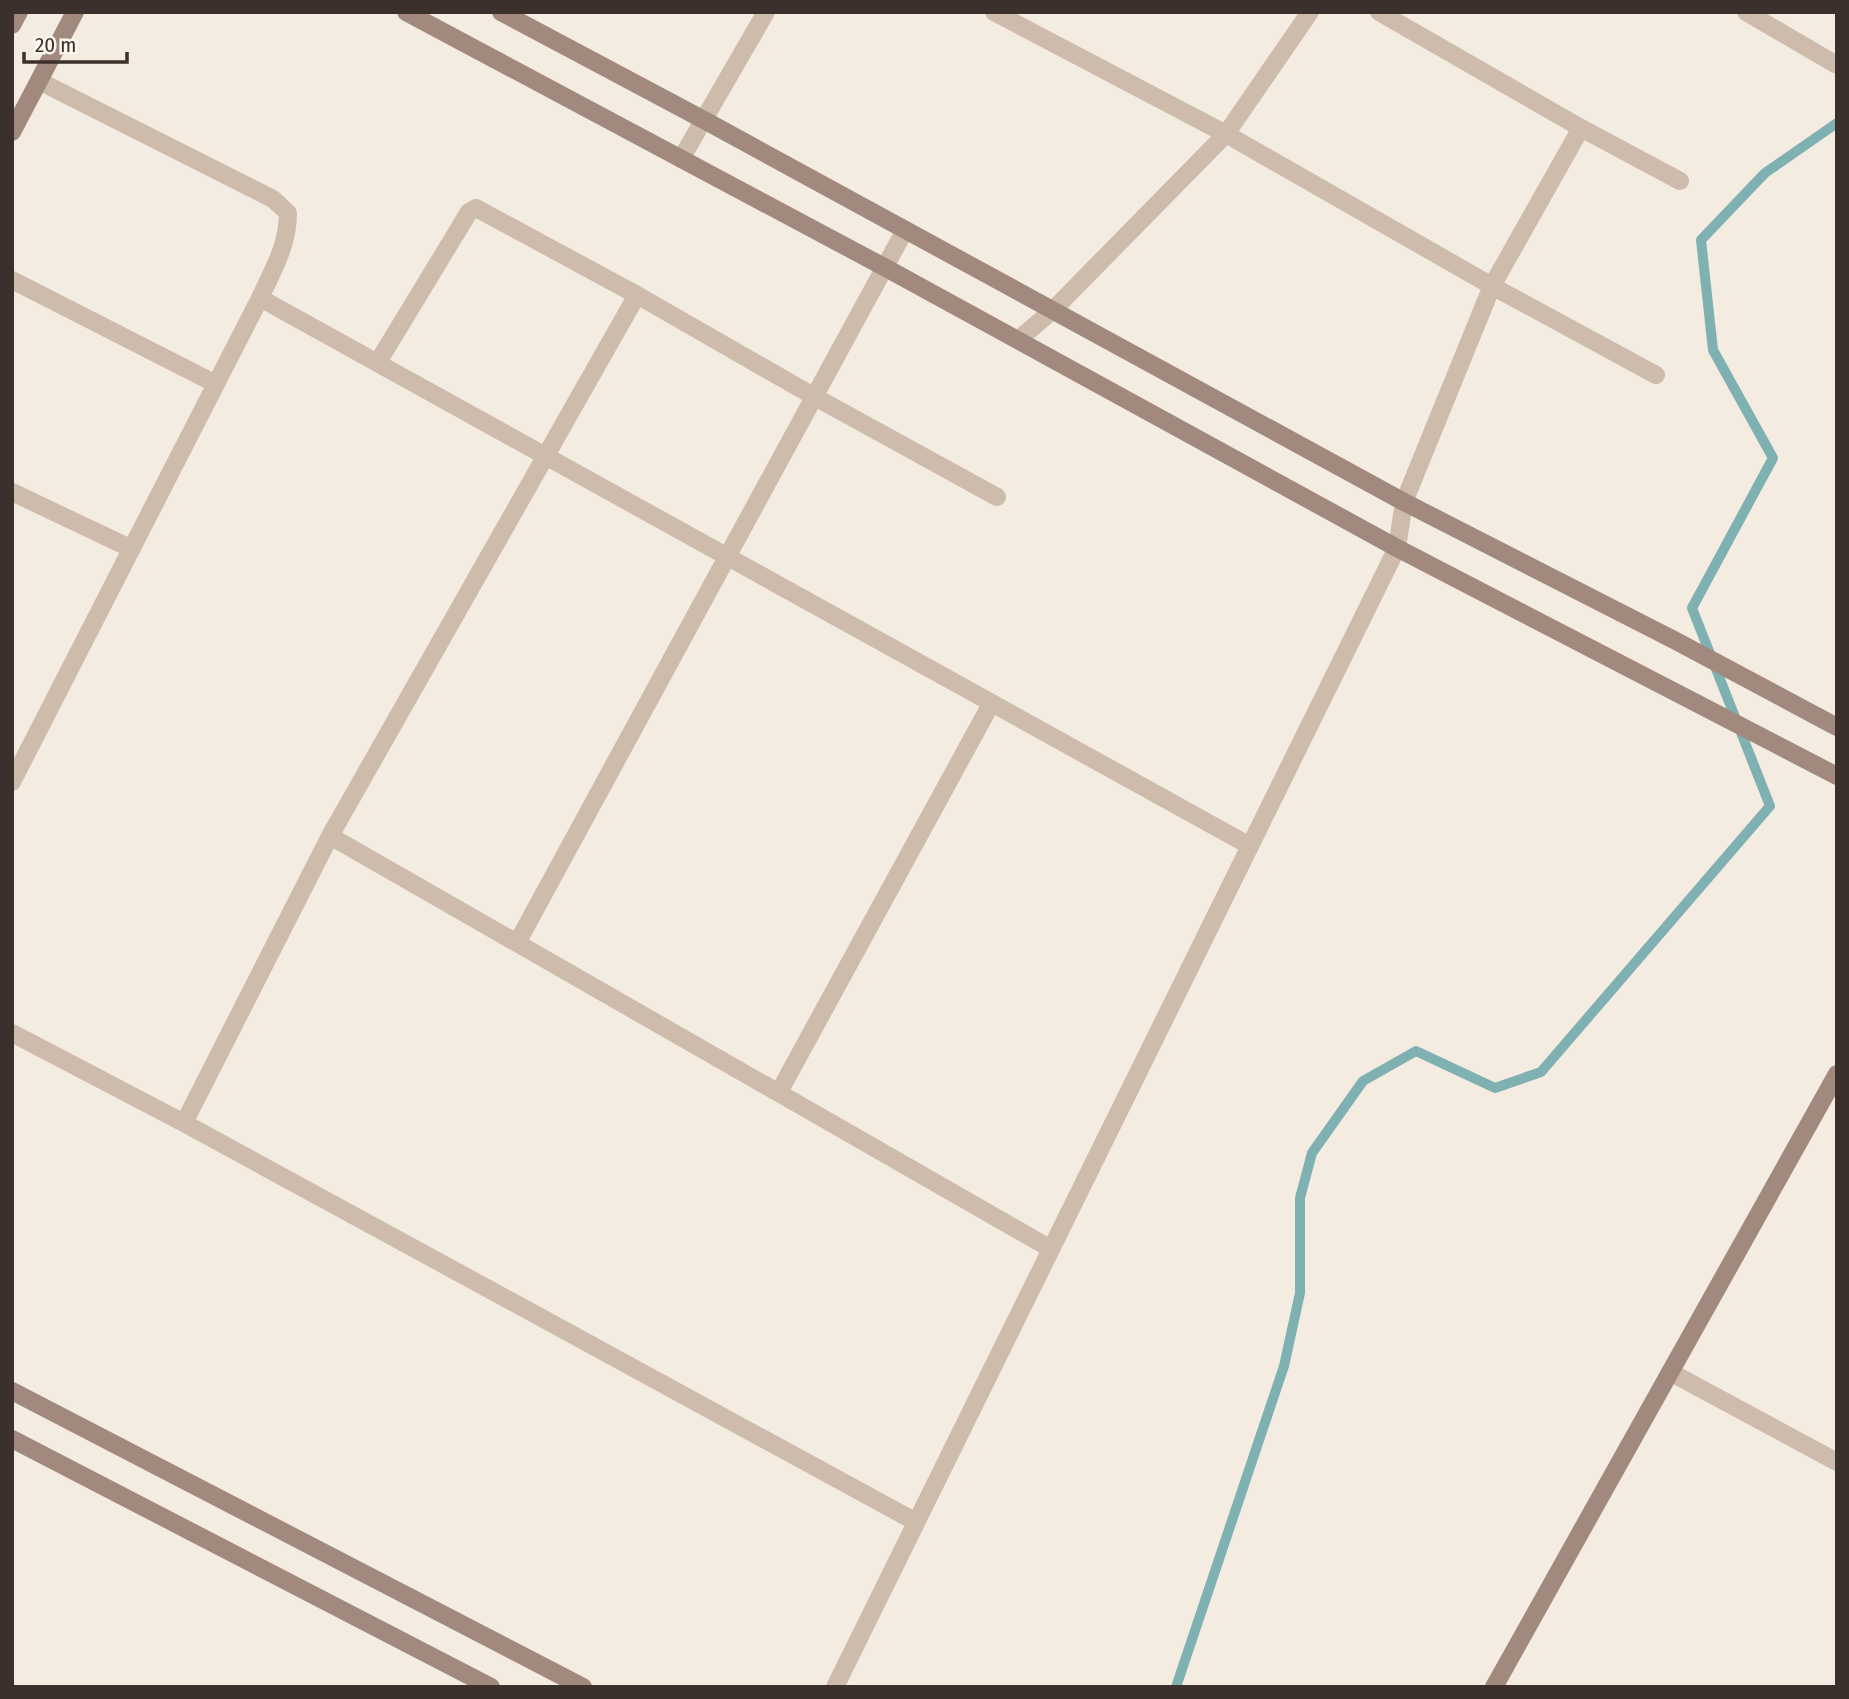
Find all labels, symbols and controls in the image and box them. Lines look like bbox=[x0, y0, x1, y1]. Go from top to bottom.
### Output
scale bar bbox=[24, 21, 128, 65]
text: 20 m bbox=[35, 32, 76, 58]

